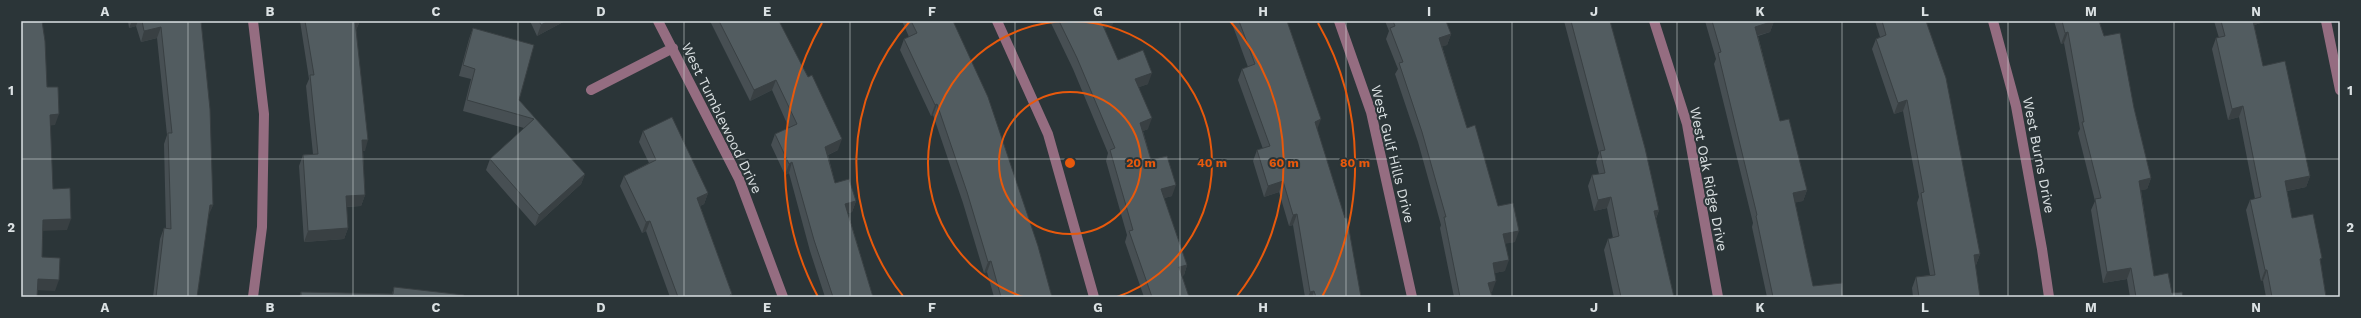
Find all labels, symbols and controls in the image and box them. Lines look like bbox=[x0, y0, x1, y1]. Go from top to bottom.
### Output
text: A bbox=[101, 4, 110, 19]
text: B bbox=[266, 4, 275, 19]
text: C bbox=[432, 4, 441, 19]
text: D bbox=[596, 4, 606, 19]
text: E bbox=[763, 4, 771, 19]
text: F bbox=[928, 4, 936, 19]
text: G bbox=[1093, 4, 1103, 19]
text: H bbox=[1258, 4, 1268, 19]
text: I bbox=[1427, 4, 1431, 19]
text: J bbox=[1590, 4, 1598, 19]
text: K bbox=[1755, 4, 1765, 19]
text: L bbox=[1921, 4, 1929, 19]
text: M bbox=[2085, 4, 2097, 19]
text: N bbox=[2251, 4, 2261, 19]
street label: West Tumblewood Drive bbox=[678, 40, 766, 196]
text: 1 bbox=[8, 83, 14, 98]
street label: West Gulf Hills Drive bbox=[1368, 83, 1418, 225]
text: 1 bbox=[2347, 83, 2353, 98]
street label: West Burns Drive bbox=[2020, 95, 2058, 215]
street label: West Oak Ridge Drive bbox=[1687, 105, 1731, 253]
centre of rings bbox=[1063, 156, 1077, 170]
text: 20 m bbox=[1126, 156, 1156, 170]
text: 40 m bbox=[1197, 156, 1227, 170]
text: 60 m bbox=[1269, 156, 1299, 170]
text: 80 m bbox=[1340, 156, 1370, 170]
text: 2 bbox=[7, 220, 15, 235]
text: 2 bbox=[2346, 220, 2354, 235]
text: A bbox=[101, 300, 110, 315]
text: B bbox=[266, 300, 275, 315]
text: C bbox=[432, 300, 441, 315]
text: D bbox=[596, 300, 606, 315]
text: E bbox=[763, 300, 771, 315]
text: F bbox=[928, 300, 936, 315]
text: G bbox=[1093, 300, 1103, 315]
text: H bbox=[1258, 300, 1268, 315]
text: I bbox=[1427, 300, 1431, 315]
text: J bbox=[1590, 300, 1598, 315]
text: K bbox=[1755, 300, 1765, 315]
text: L bbox=[1921, 300, 1929, 315]
text: M bbox=[2085, 300, 2097, 315]
text: N bbox=[2251, 300, 2261, 315]

